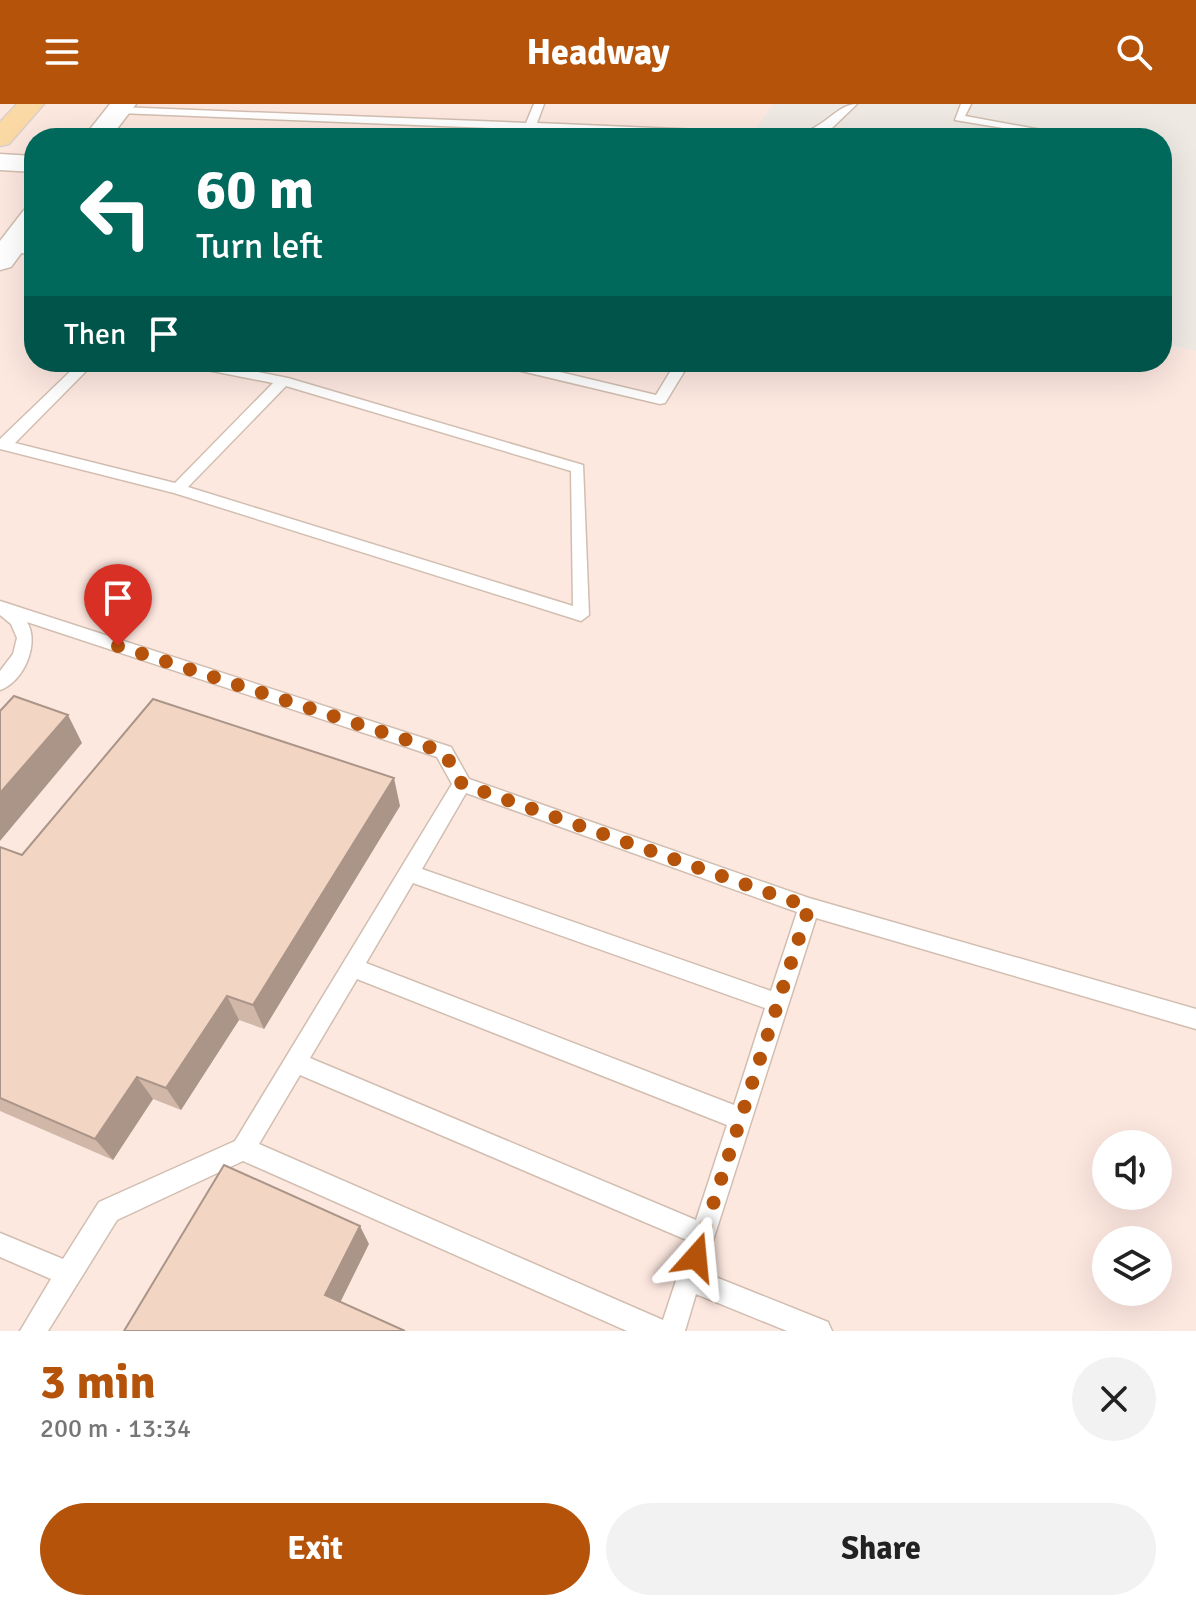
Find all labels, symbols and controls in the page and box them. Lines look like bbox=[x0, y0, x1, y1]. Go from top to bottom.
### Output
icon: menu bbox=[40, 30, 84, 74]
text: Headway bbox=[526, 30, 670, 75]
icon: search bbox=[1112, 30, 1156, 74]
text: 60 m bbox=[196, 155, 314, 224]
icon: left bbox=[64, 160, 168, 264]
text: Turn left bbox=[196, 224, 323, 269]
icon: arrive bbox=[142, 312, 186, 356]
text: Then bbox=[64, 316, 126, 353]
pin bbox=[84, 564, 152, 646]
icon: arrive bbox=[96, 576, 140, 620]
map controls bbox=[1092, 1130, 1172, 1306]
button: sound bbox=[1092, 1130, 1172, 1210]
position arrow bbox=[654, 1215, 738, 1299]
button: layers bbox=[1092, 1226, 1172, 1306]
text: 3 min bbox=[40, 1353, 156, 1412]
button: close bbox=[1072, 1357, 1156, 1441]
text: 200 m · 13:34 bbox=[40, 1413, 191, 1445]
button: Exit bbox=[40, 1503, 590, 1595]
button: Share bbox=[606, 1503, 1156, 1595]

